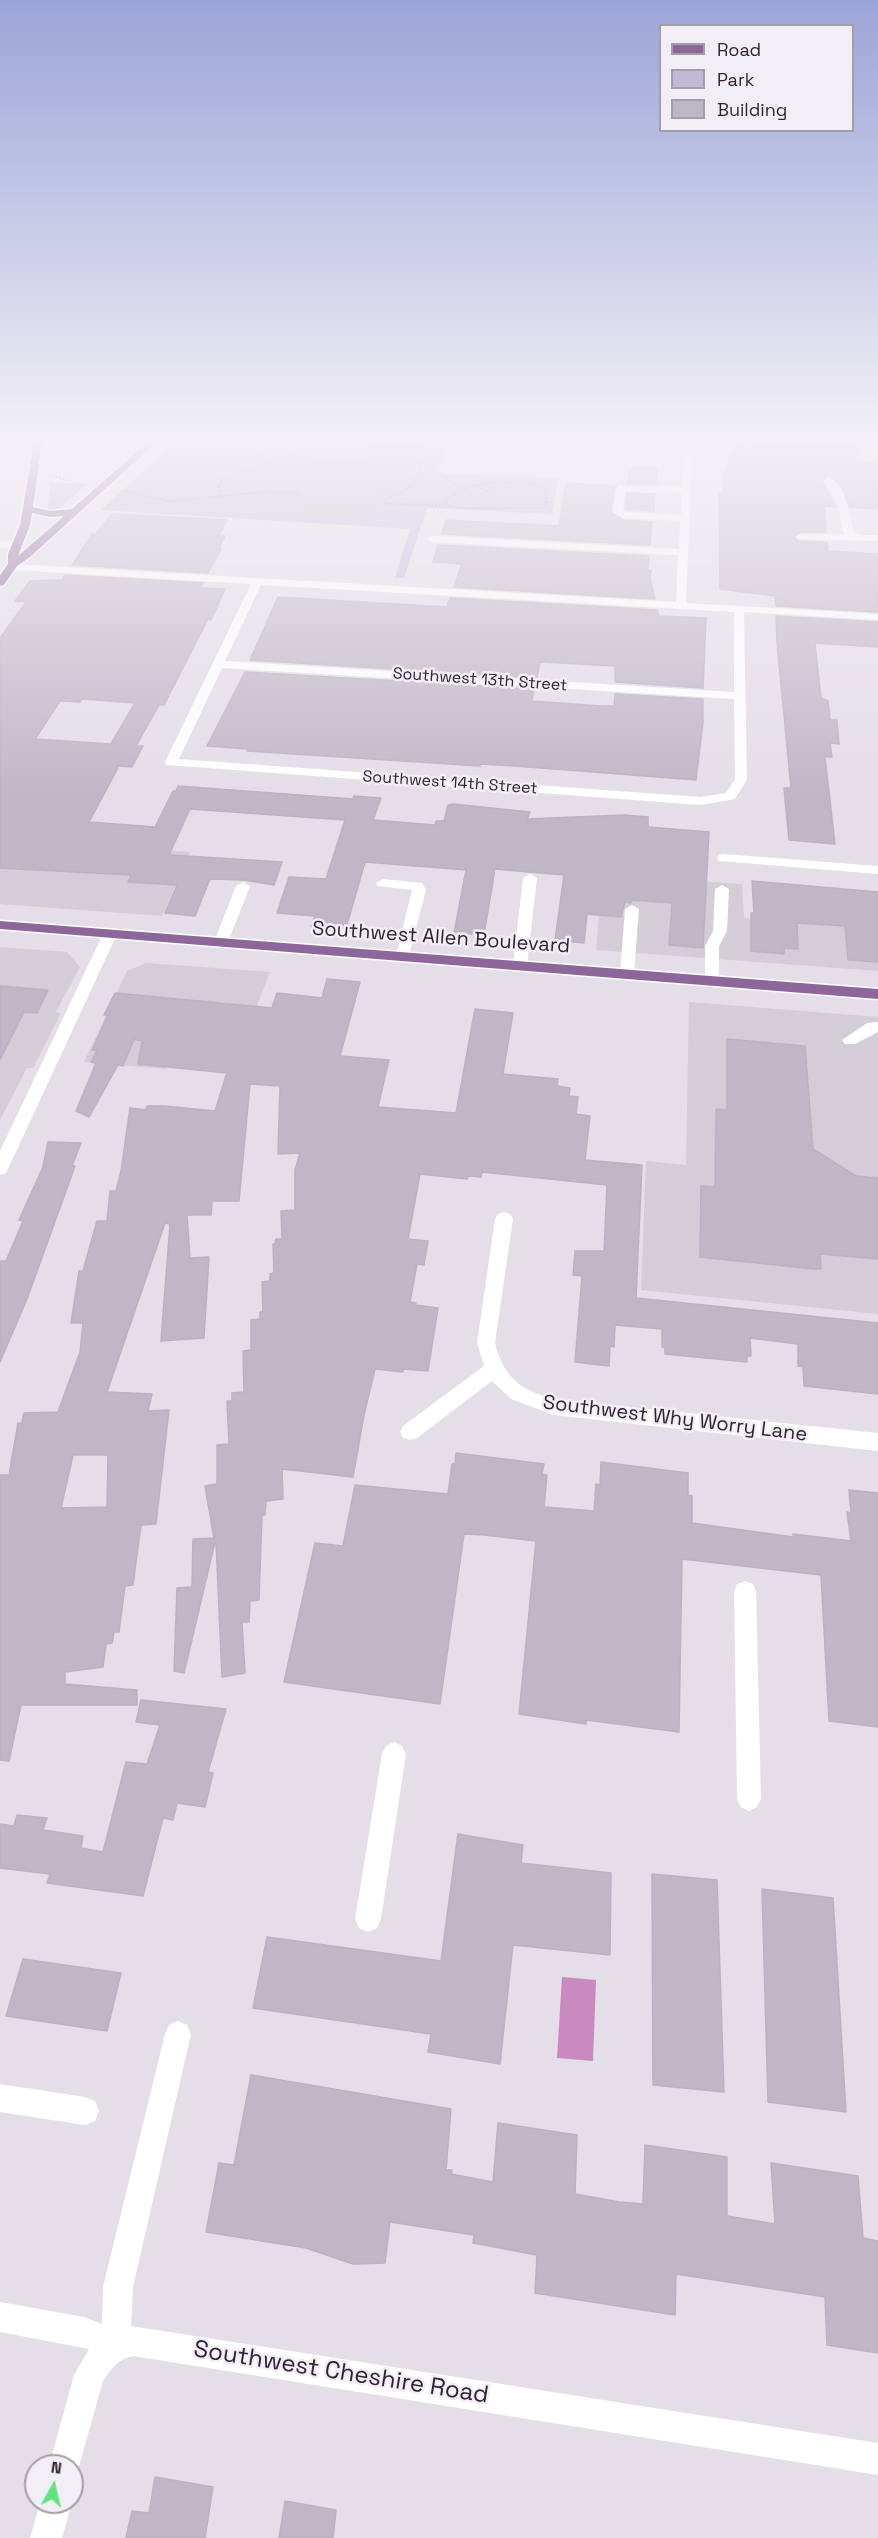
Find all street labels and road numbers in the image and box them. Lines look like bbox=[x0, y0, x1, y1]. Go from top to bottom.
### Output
street label: Southwest 13th Street bbox=[392, 664, 568, 696]
street label: Southwest 14th Street bbox=[362, 767, 538, 799]
street label: Southwest Allen Boulevard bbox=[311, 917, 571, 959]
street label: Southwest Why Worry Lane bbox=[541, 1391, 809, 1447]
street label: Southwest Cheshire Road bbox=[192, 2335, 490, 2411]

